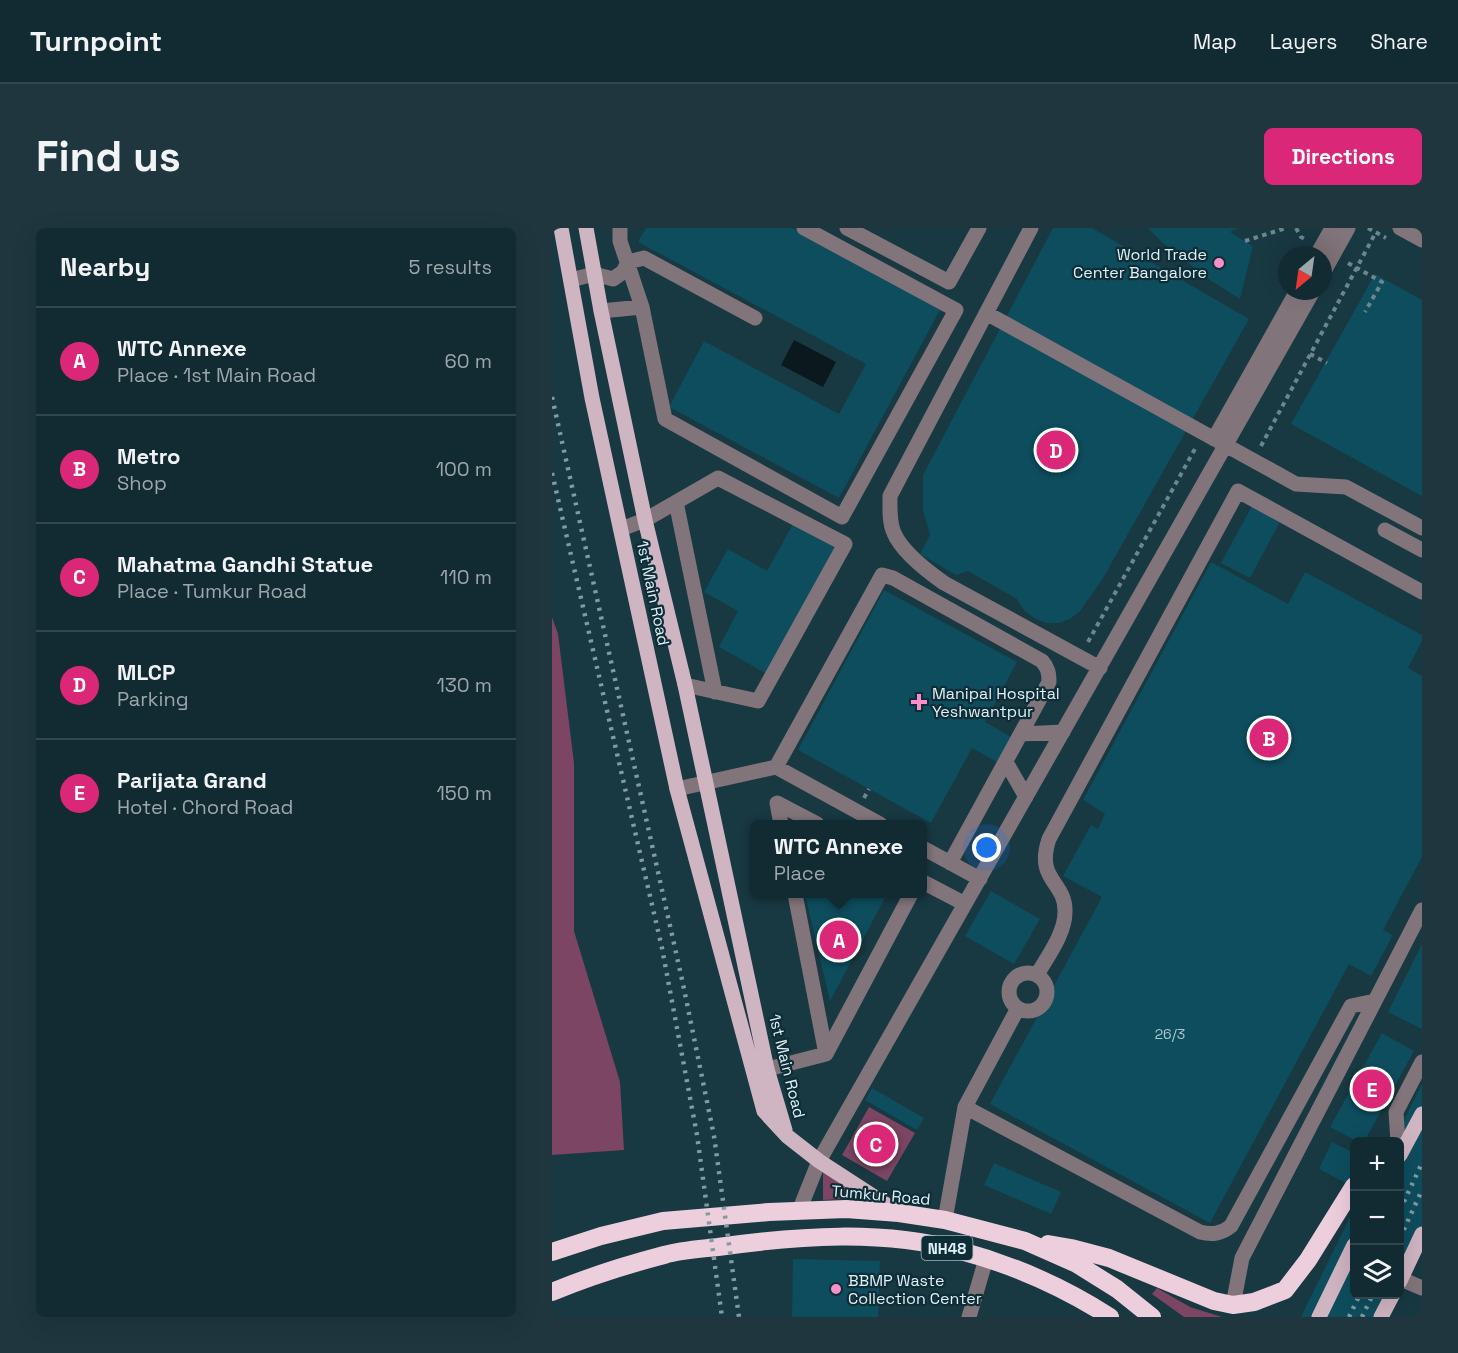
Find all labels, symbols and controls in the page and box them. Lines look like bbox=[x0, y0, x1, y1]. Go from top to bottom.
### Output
text: Turnpoint bbox=[30, 23, 162, 59]
text: Map bbox=[1193, 28, 1237, 55]
text: Layers bbox=[1270, 28, 1337, 55]
text: Share bbox=[1370, 28, 1428, 55]
button: Directions bbox=[1264, 128, 1422, 185]
text: Find us bbox=[36, 130, 181, 183]
place label: World Trade Center Bangalore bbox=[1073, 244, 1207, 283]
north arrow bbox=[1278, 246, 1332, 300]
text: Nearby bbox=[60, 250, 150, 284]
text: 5 results bbox=[408, 254, 492, 280]
marker: World Trade Center Bangalore bbox=[1212, 256, 1226, 270]
text: WTC Annexe bbox=[117, 334, 247, 362]
text: A bbox=[73, 348, 86, 374]
text: 60 m bbox=[445, 348, 492, 374]
text: Place · 1st Main Road bbox=[117, 362, 316, 388]
pin: D bbox=[1036, 428, 1076, 472]
text: Metro bbox=[117, 442, 181, 470]
text: B bbox=[73, 456, 86, 482]
text: 100 m bbox=[436, 456, 492, 482]
text: Shop bbox=[117, 470, 167, 496]
street label: 1st Main Road bbox=[632, 539, 674, 647]
text: Mahatma Gandhi Statue bbox=[117, 550, 373, 578]
text: C bbox=[73, 564, 86, 590]
text: 110 m bbox=[440, 564, 492, 590]
text: Place · Tumkur Road bbox=[117, 578, 307, 604]
text: MLCP bbox=[117, 658, 175, 686]
text: D bbox=[73, 672, 86, 698]
text: 130 m bbox=[436, 672, 492, 698]
place label: Manipal Hospital Yeshwantpur bbox=[932, 683, 1060, 722]
text: Parking bbox=[117, 686, 189, 712]
marker: Manipal Hospital Yeshwantpur bbox=[910, 693, 928, 711]
pin: B bbox=[1250, 716, 1288, 760]
text: Parijata Grand bbox=[117, 766, 267, 794]
text: E bbox=[74, 780, 85, 806]
text: 150 m bbox=[437, 780, 492, 806]
text: Hotel · Chord Road bbox=[117, 794, 293, 820]
popup bbox=[750, 820, 927, 898]
text: WTC Annexe bbox=[774, 832, 903, 860]
your location bbox=[972, 833, 1001, 862]
text: Place bbox=[774, 860, 826, 886]
pin: A bbox=[820, 918, 858, 962]
street label: 1st Main Road bbox=[764, 1012, 810, 1120]
house number: 26/3 bbox=[1155, 1025, 1185, 1043]
pin: E bbox=[1352, 1066, 1392, 1112]
pin: C bbox=[856, 1122, 896, 1166]
map controls bbox=[1350, 1137, 1404, 1299]
button: + bbox=[1350, 1137, 1404, 1191]
street label: Tumkur Road bbox=[831, 1180, 931, 1210]
button: − bbox=[1350, 1191, 1404, 1245]
road number: NH48 bbox=[922, 1236, 972, 1260]
button: layers bbox=[1350, 1245, 1404, 1299]
place label: BBMP Waste Collection Center bbox=[848, 1270, 982, 1309]
marker: BBMP Waste Collection Center bbox=[829, 1282, 843, 1296]

